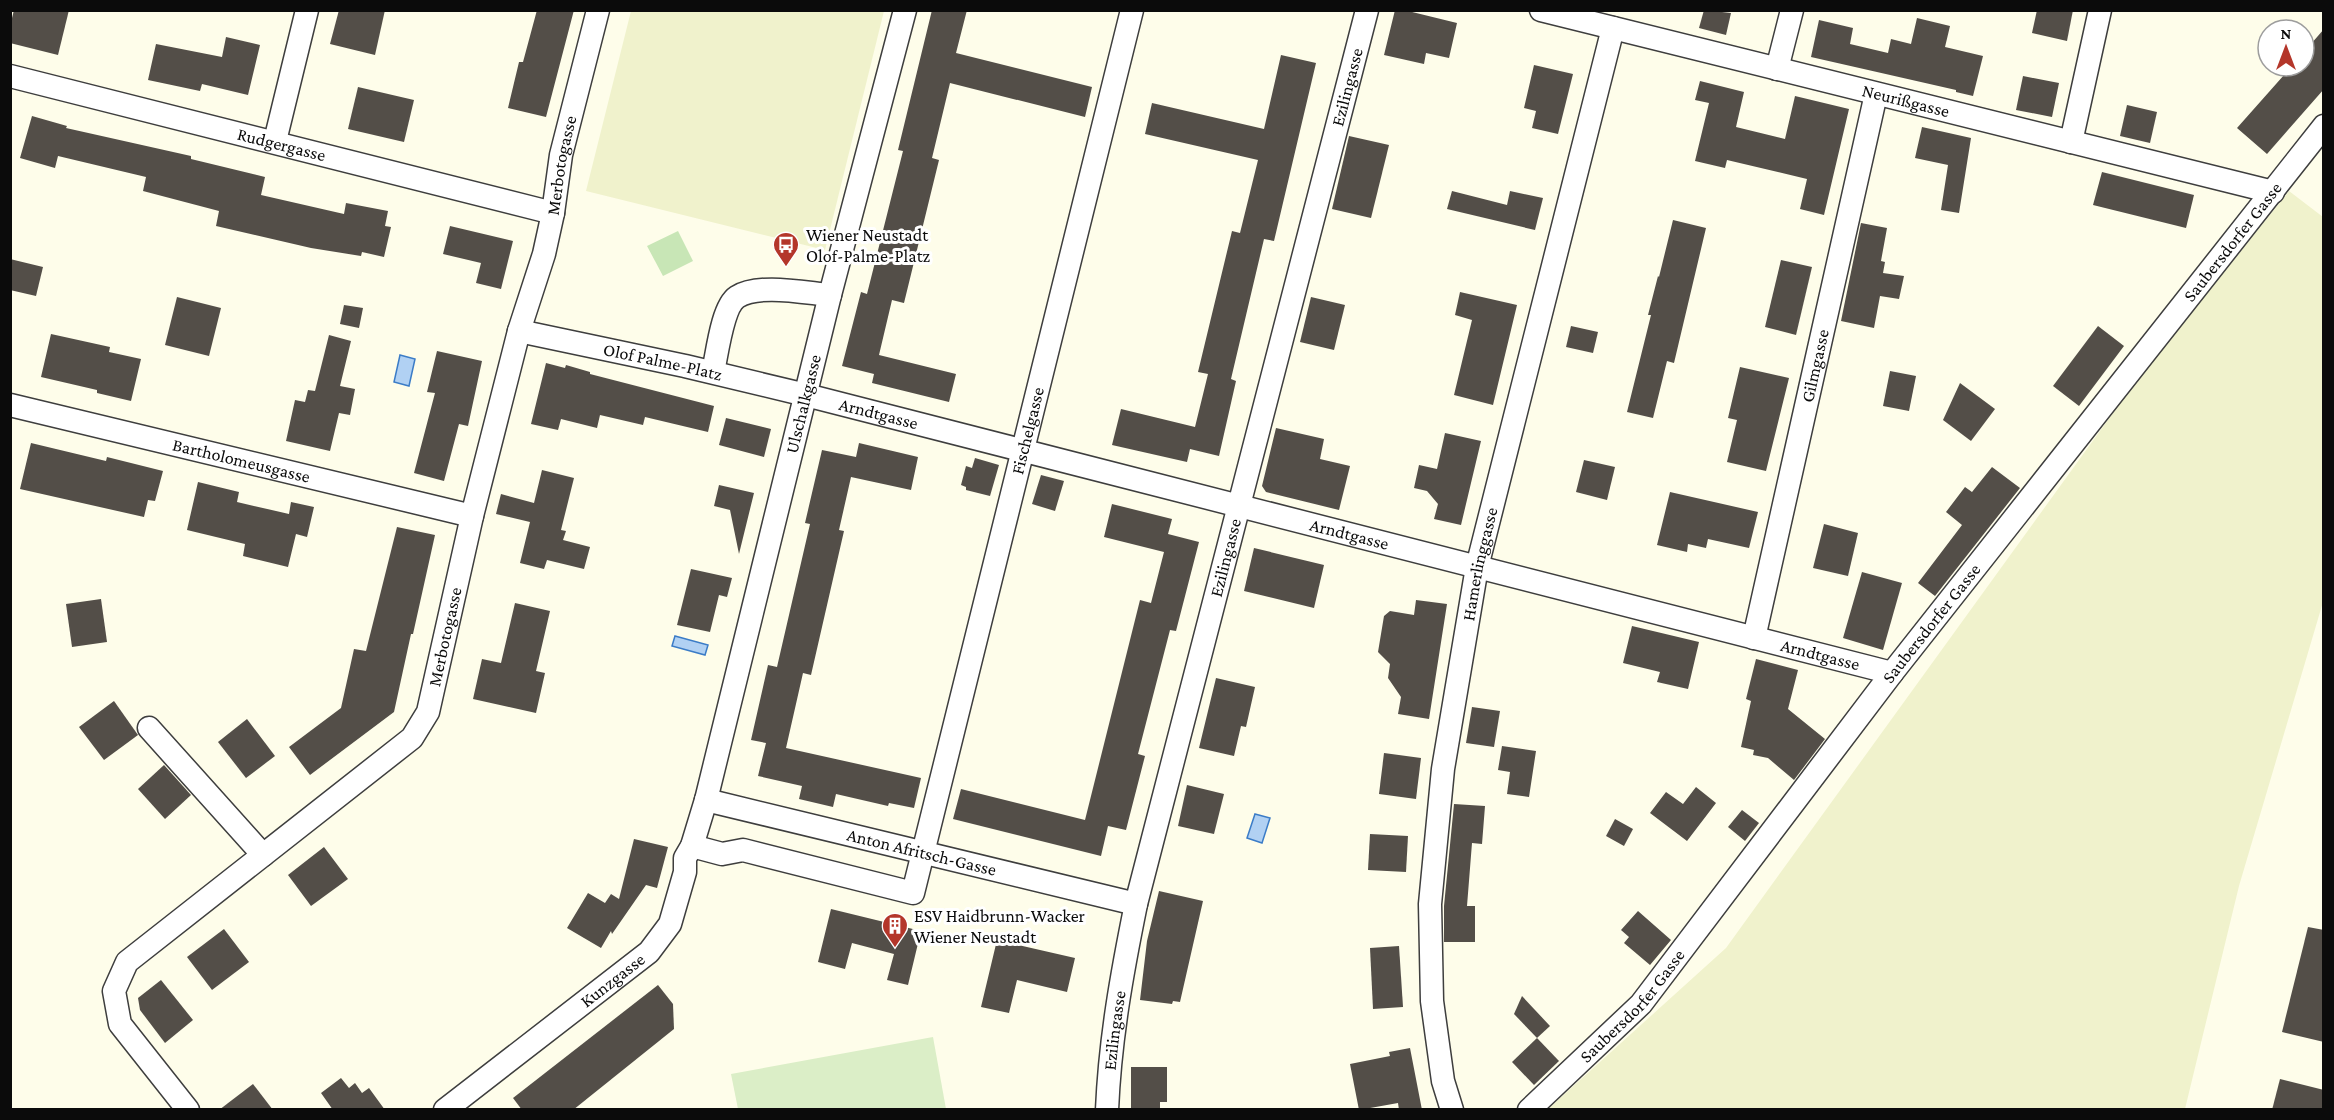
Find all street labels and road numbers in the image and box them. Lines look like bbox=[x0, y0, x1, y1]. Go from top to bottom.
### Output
street label: Ezilingasse bbox=[1327, 46, 1367, 128]
street label: Neurißgasse bbox=[1860, 80, 1952, 121]
street label: Merbotogasse bbox=[543, 113, 581, 217]
street label: Rudgergasse bbox=[235, 124, 328, 165]
street label: Saubersdorfer Gasse bbox=[2179, 178, 2286, 306]
street label: Gilmgasse bbox=[1797, 327, 1833, 404]
street label: Olof Palme-Platz bbox=[602, 339, 725, 385]
street label: Ulschalkgasse bbox=[781, 352, 825, 455]
street label: Fischelgasse bbox=[1007, 385, 1048, 477]
street label: Arndtgasse bbox=[837, 394, 920, 433]
street label: Bartholomeusgasse bbox=[171, 434, 312, 487]
street label: Hamerlinggasse bbox=[1458, 505, 1502, 622]
street label: Arndtgasse bbox=[1308, 514, 1391, 554]
street label: Ezilingasse bbox=[1206, 516, 1245, 599]
street label: Saubersdorfer Gasse bbox=[1878, 560, 1985, 687]
street label: Merbotogasse bbox=[424, 585, 466, 688]
street label: Arndtgasse bbox=[1779, 635, 1862, 674]
street label: Anton Afritsch-Gasse bbox=[845, 825, 998, 880]
street label: Saubersdorfer Gasse bbox=[1576, 945, 1689, 1067]
street label: Kunzgasse bbox=[576, 949, 649, 1011]
street label: Ezilingasse bbox=[1100, 989, 1130, 1071]

